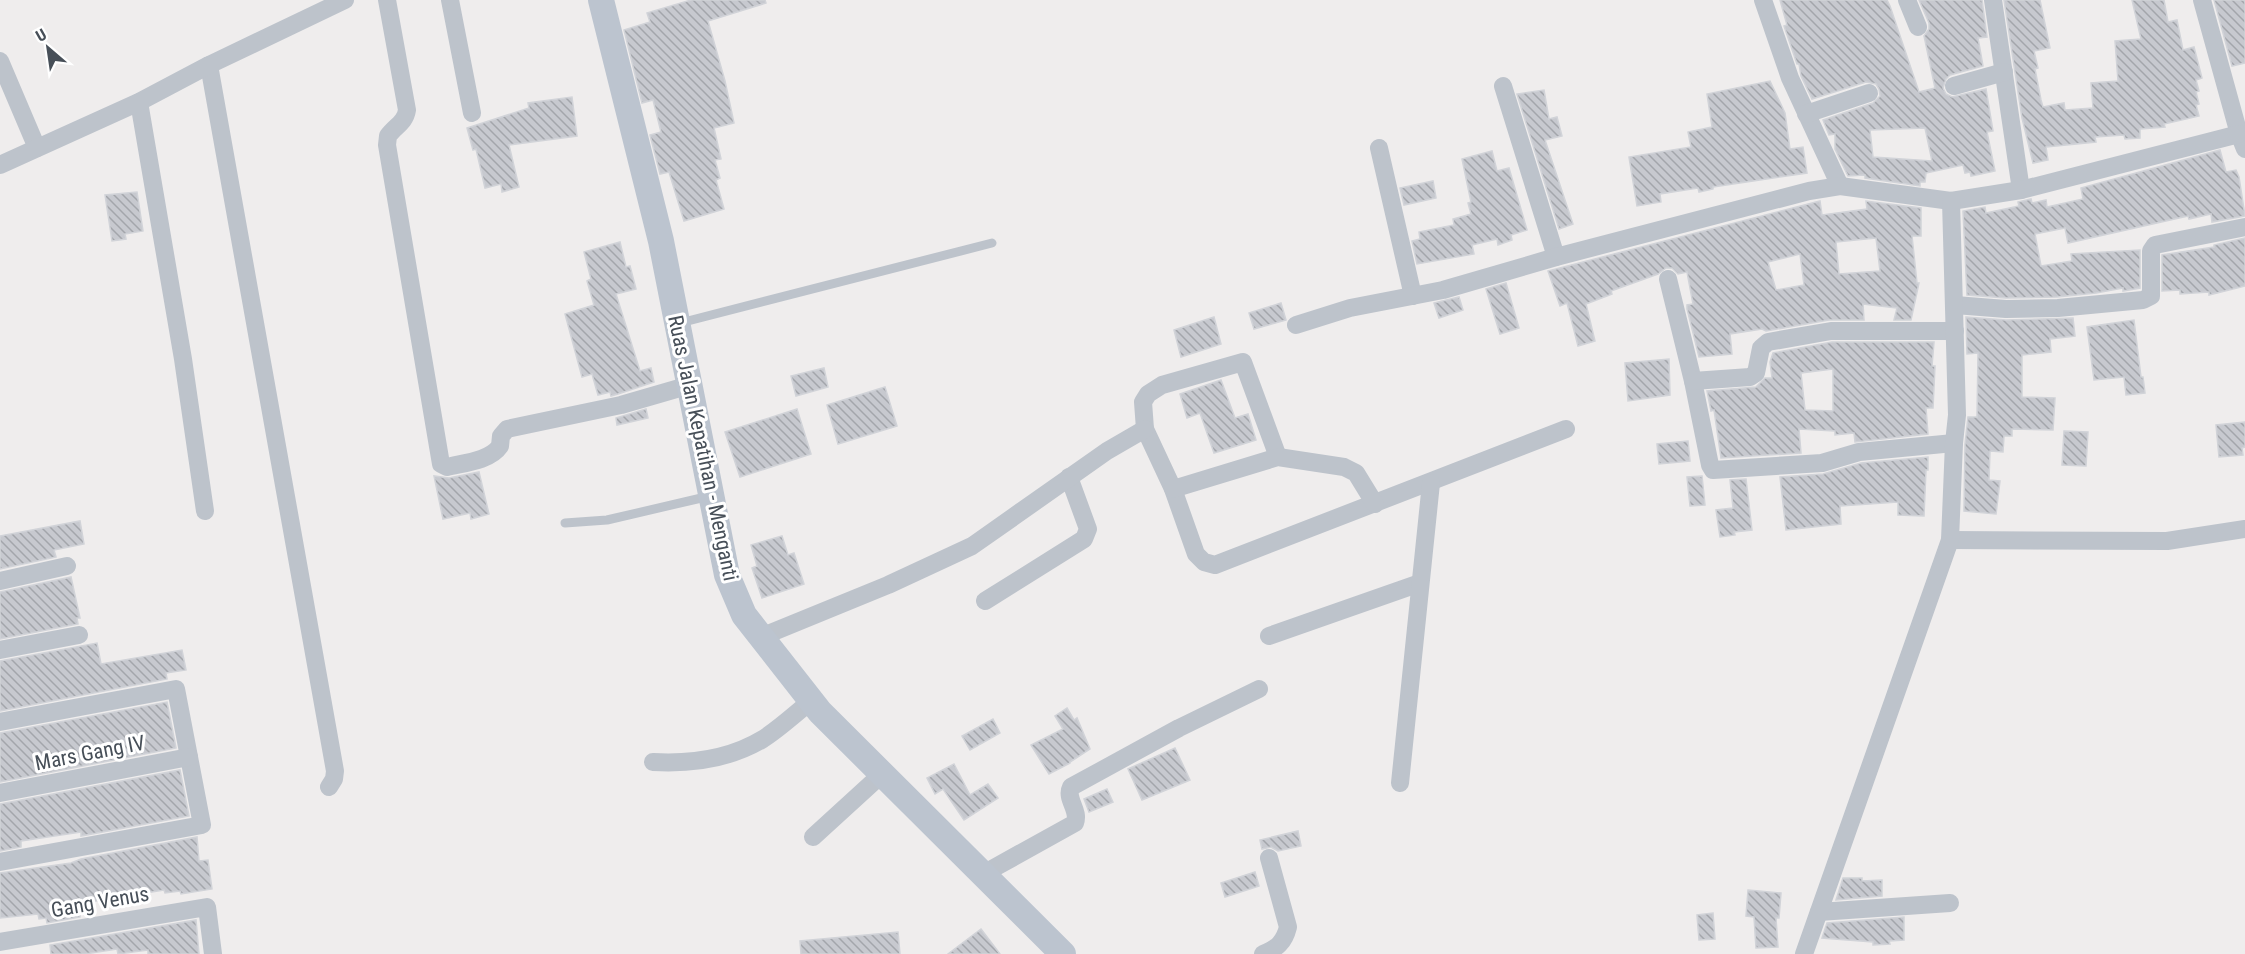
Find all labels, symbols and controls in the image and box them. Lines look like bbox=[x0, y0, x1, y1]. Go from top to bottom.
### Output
north arrow bbox=[18, 18, 78, 78]
text: U bbox=[32, 25, 50, 46]
street label: Ruas Jalan Kepatihan - Menganti bbox=[663, 313, 743, 583]
street label: Mars Gang IV bbox=[33, 731, 147, 775]
street label: Gang Venus bbox=[49, 882, 151, 922]

